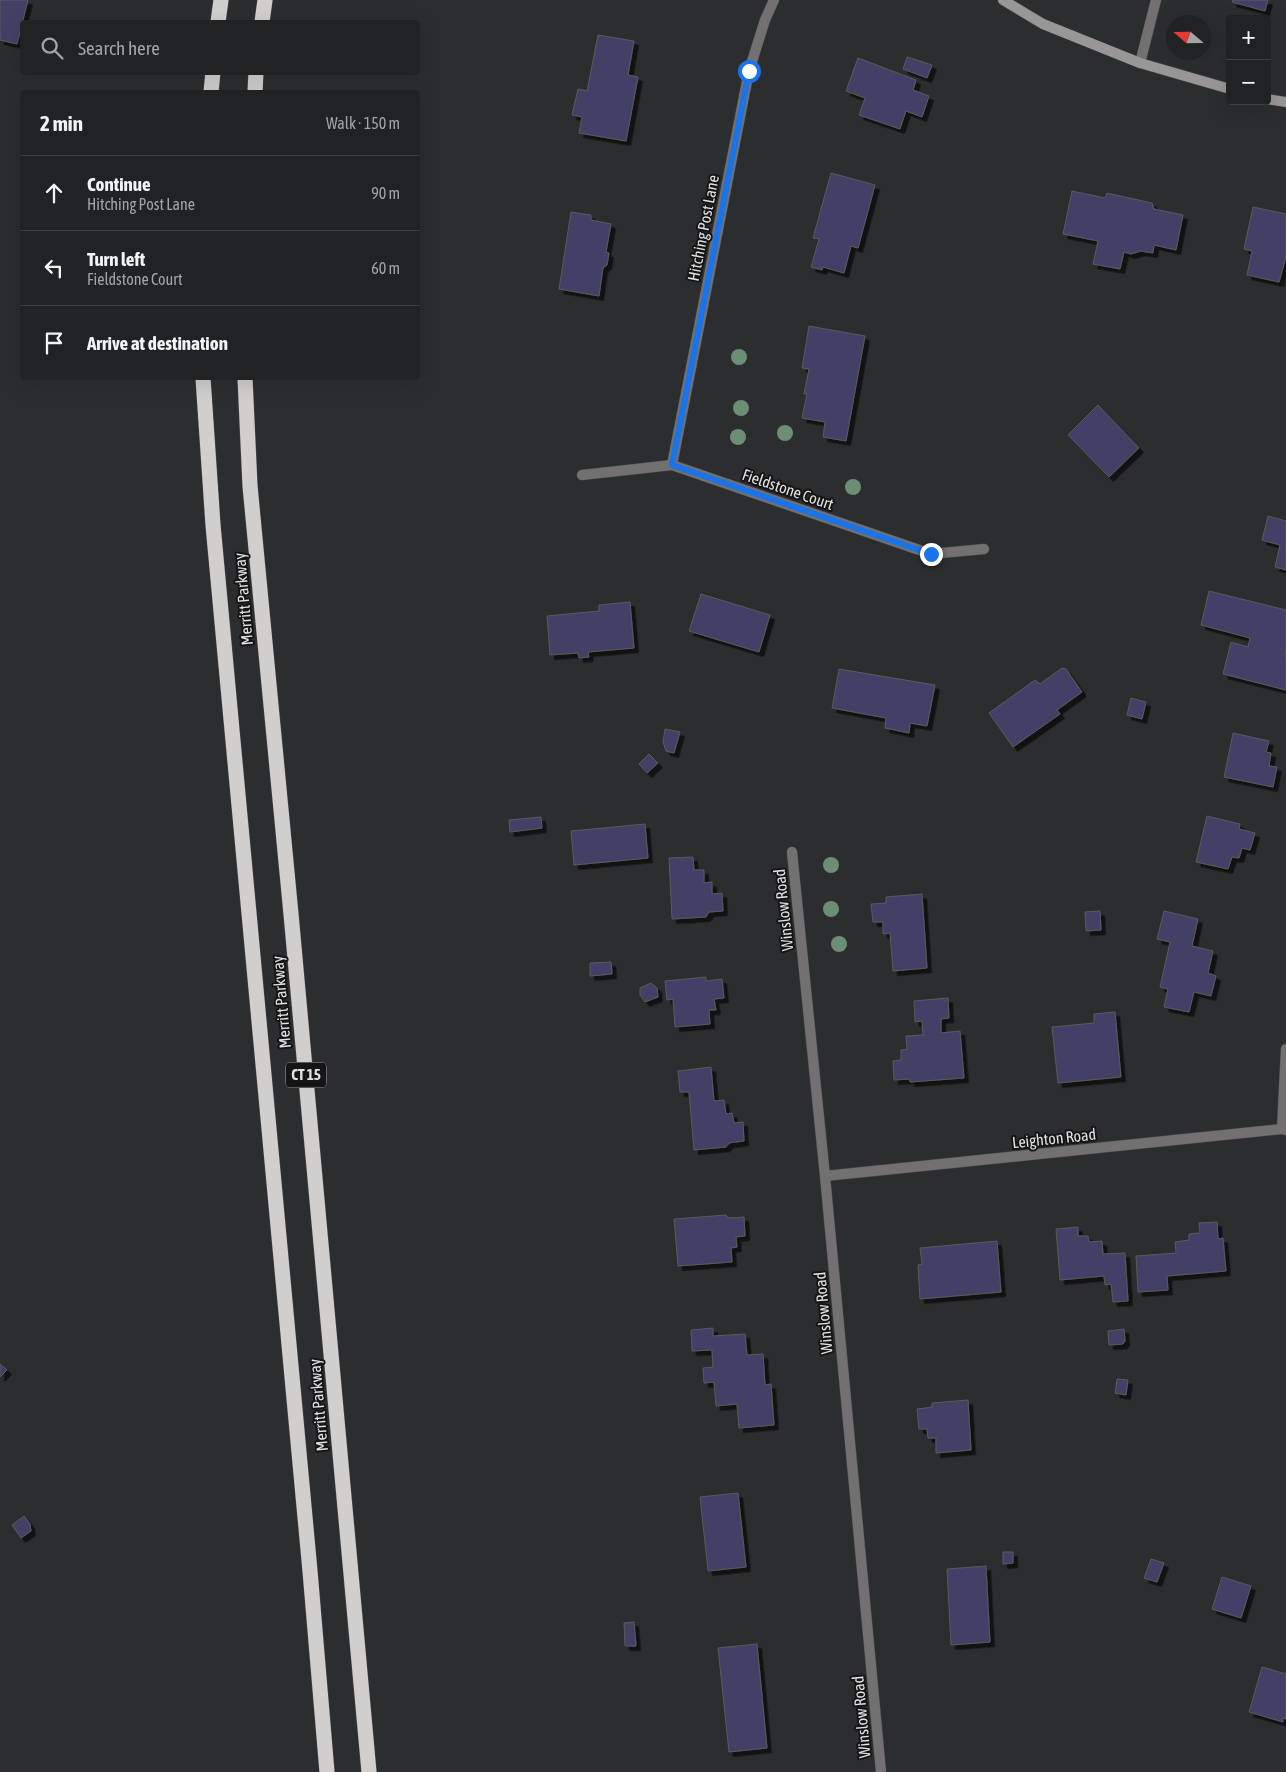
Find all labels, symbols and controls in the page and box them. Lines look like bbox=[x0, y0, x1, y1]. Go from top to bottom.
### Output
north arrow bbox=[1166, 15, 1211, 60]
map controls bbox=[1226, 15, 1271, 105]
button: + bbox=[1226, 15, 1271, 60]
search box bbox=[20, 20, 420, 75]
icon: search bbox=[38, 34, 66, 62]
text: Search here bbox=[78, 37, 160, 59]
route start bbox=[738, 60, 761, 83]
button: − bbox=[1226, 60, 1271, 105]
text: 2 min bbox=[40, 111, 83, 135]
text: Walk · 150 m bbox=[326, 114, 400, 132]
text: Continue bbox=[87, 173, 151, 195]
street label: Hitching Post Lane bbox=[684, 173, 723, 283]
icon: ahead bbox=[40, 179, 68, 207]
text: 90 m bbox=[371, 184, 400, 202]
text: Hitching Post Lane bbox=[87, 195, 195, 213]
text: Turn left bbox=[87, 248, 145, 270]
icon: left bbox=[40, 254, 68, 282]
text: 60 m bbox=[371, 259, 400, 277]
text: Fieldstone Court bbox=[87, 270, 183, 288]
icon: arrive bbox=[40, 329, 68, 357]
text: Arrive at destination bbox=[87, 332, 228, 354]
street label: Fieldstone Court bbox=[740, 465, 836, 513]
route end bbox=[920, 543, 943, 566]
street label: Merritt Parkway bbox=[230, 552, 257, 646]
street label: Winslow Road bbox=[770, 868, 796, 952]
street label: Merritt Parkway bbox=[268, 955, 295, 1049]
road number: CT 15 bbox=[286, 1062, 326, 1088]
street label: Leighton Road bbox=[1011, 1125, 1097, 1152]
street label: Winslow Road bbox=[810, 1271, 836, 1355]
street label: Merritt Parkway bbox=[305, 1358, 332, 1452]
street label: Winslow Road bbox=[848, 1675, 874, 1759]

